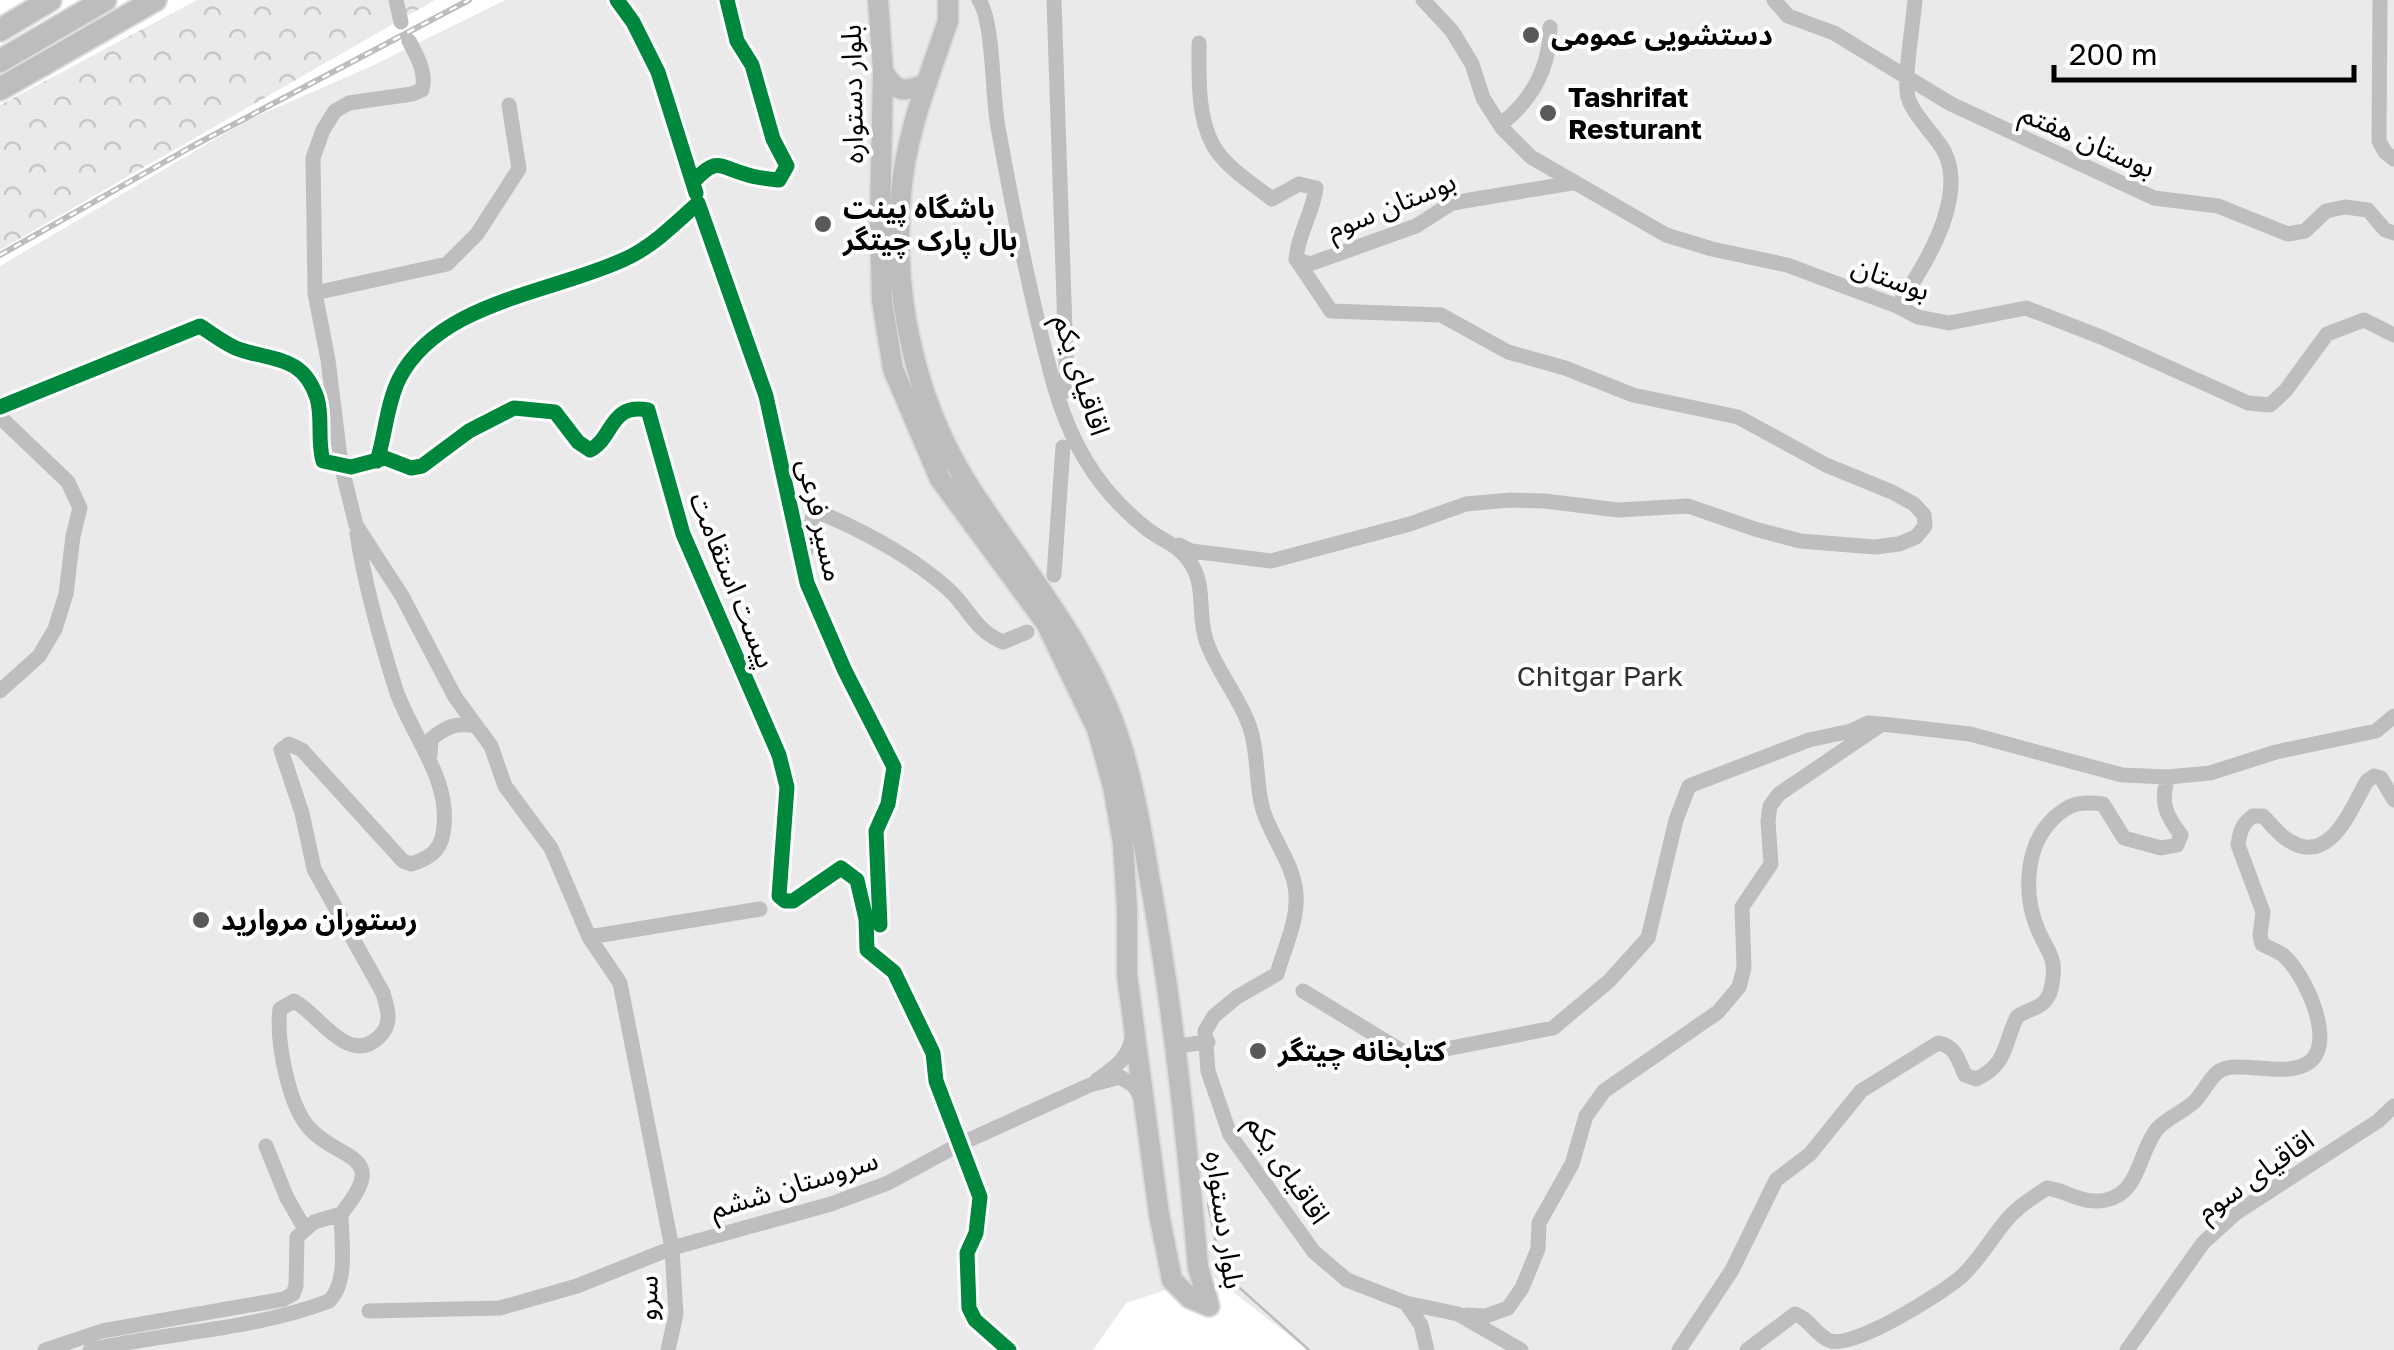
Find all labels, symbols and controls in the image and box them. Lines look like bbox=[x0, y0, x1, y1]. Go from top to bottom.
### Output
place label: دستشویی عمومی bbox=[1551, 18, 1773, 51]
scale bar bbox=[2054, 20, 2354, 82]
street label: بلوار دستواره bbox=[834, 24, 870, 164]
marker: دستشویی عمومی bbox=[1520, 24, 1542, 46]
text: 200 m bbox=[2069, 36, 2158, 72]
place label: Tashrifat Resturant bbox=[1568, 80, 1702, 145]
street label: بوستان هفتم bbox=[2013, 95, 2161, 189]
marker: Tashrifat Resturant bbox=[1537, 102, 1559, 124]
street label: بوستان سوم bbox=[1321, 164, 1462, 250]
place label: باشگاه پینت بال پارک چیتگر bbox=[842, 191, 1018, 259]
marker: باشگاه پینت بال پارک چیتگر bbox=[812, 213, 834, 235]
street label: بوستان bbox=[1847, 248, 1935, 308]
street label: اقاقیای یکم bbox=[1042, 310, 1117, 441]
street label: مسیر فرعی bbox=[790, 455, 852, 585]
street label: پیست استقامت bbox=[681, 487, 784, 673]
park label: Chitgar Park bbox=[1517, 659, 1683, 692]
place label: رستوران مروارید bbox=[221, 903, 418, 937]
marker: رستوران مروارید bbox=[190, 909, 212, 931]
place label: کتابخانه چیتگر bbox=[1277, 1034, 1446, 1070]
marker: کتابخانه چیتگر bbox=[1247, 1040, 1269, 1062]
street label: اقاقیای یکم bbox=[1235, 1108, 1337, 1233]
street label: اقاقیای سوم bbox=[2190, 1122, 2323, 1231]
street label: سروستان ششم bbox=[706, 1142, 884, 1230]
street label: بلوار دستواره bbox=[1198, 1149, 1252, 1291]
street label: سرو bbox=[629, 1275, 665, 1321]

